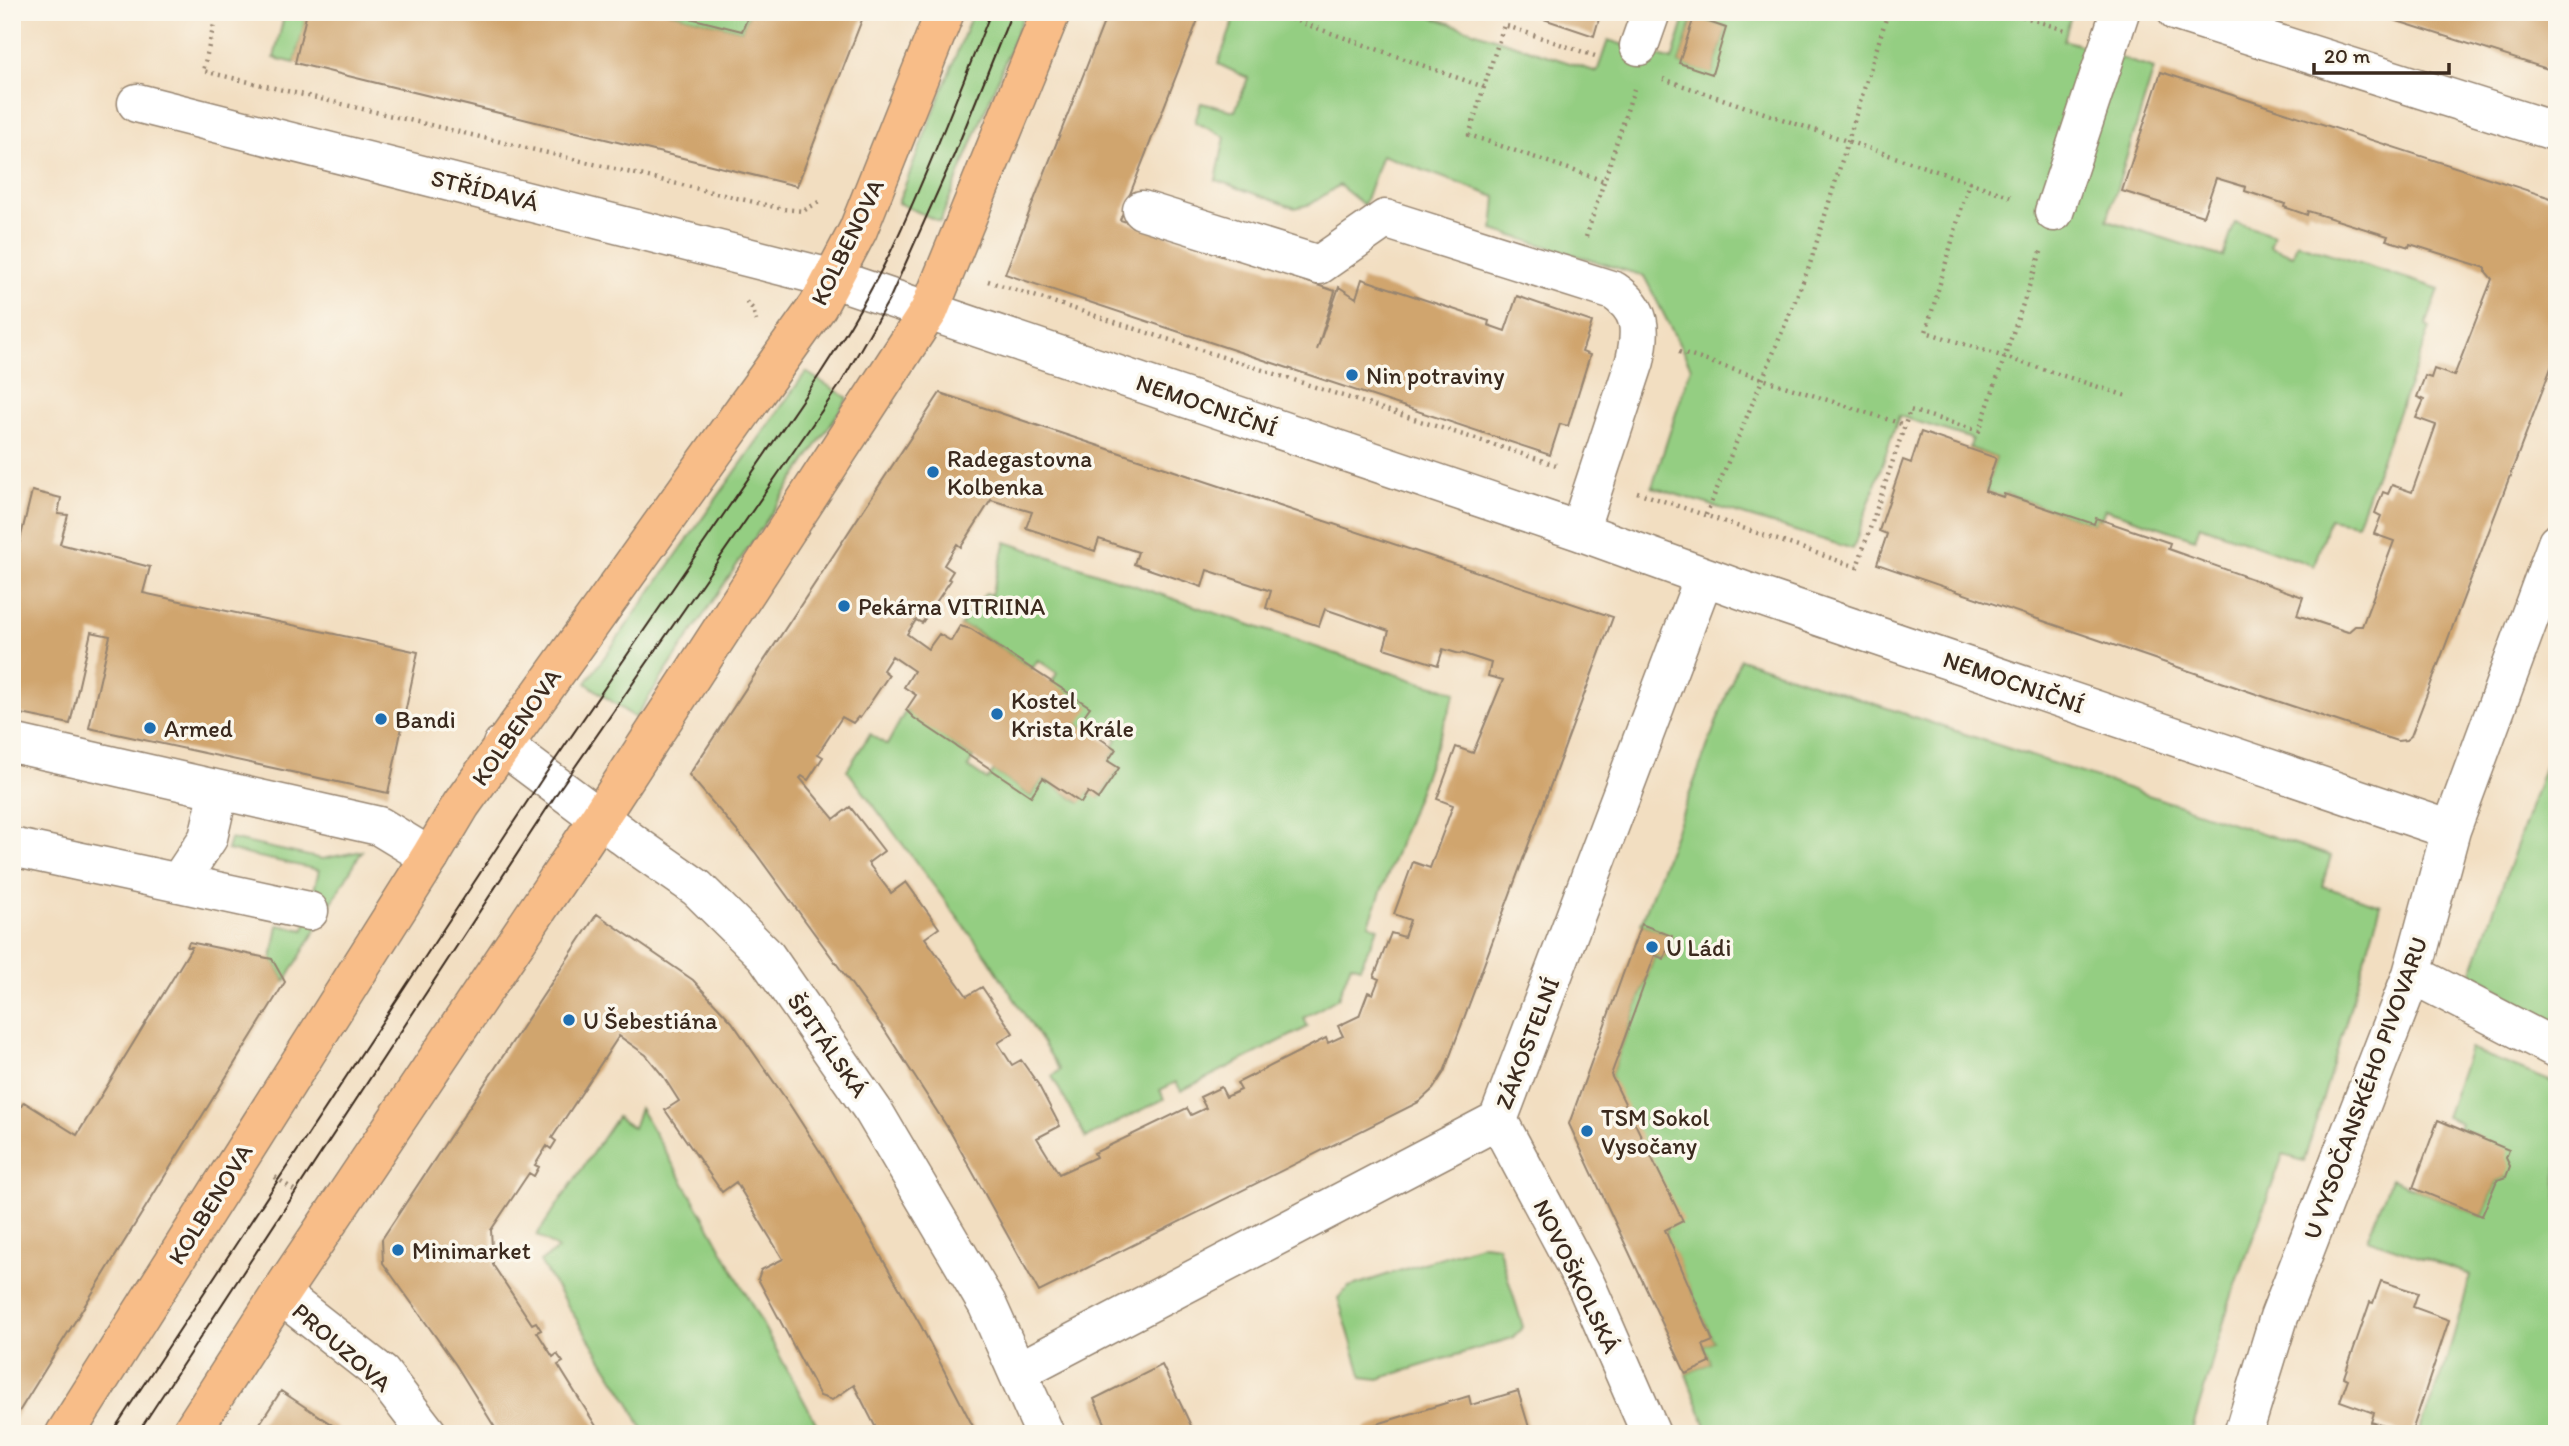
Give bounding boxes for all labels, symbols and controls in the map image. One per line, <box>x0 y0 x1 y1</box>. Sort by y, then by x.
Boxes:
scale bar <box>2314 32 2448 76</box>
text: 20 m <box>2324 43 2371 68</box>
street label: STŘÍDAVÁ <box>428 163 542 217</box>
street label: KOLBENOVA <box>804 174 890 310</box>
place label: Nin potraviny <box>1366 361 1504 390</box>
street label: NEMOCNIČNÍ <box>1133 367 1281 443</box>
marker: Nin potraviny <box>1344 367 1360 383</box>
place label: Radegastovna Kolbenka <box>947 444 1092 501</box>
marker: Radegastovna Kolbenka <box>925 464 941 480</box>
place label: Pekárna VITRIINA <box>858 592 1045 621</box>
marker: Pekárna VITRIINA <box>836 598 852 614</box>
street label: NEMOCNIČNÍ <box>1940 644 2088 720</box>
street label: KOLBENOVA <box>465 663 567 791</box>
place label: Kostel Krista Krále <box>1011 686 1134 743</box>
place label: Bandi <box>395 705 456 734</box>
marker: Kostel Krista Krále <box>989 706 1005 722</box>
marker: Bandi <box>373 711 389 727</box>
place label: Armed <box>164 714 233 743</box>
marker: Armed <box>142 720 158 736</box>
place label: U Ládi <box>1666 933 1731 962</box>
street label: U VYSOČANSKÉHO PIVOVARU <box>2297 933 2433 1243</box>
marker: U Ládi <box>1644 939 1660 955</box>
street label: ZÁKOSTELNÍ <box>1489 973 1565 1113</box>
street label: ŠPITÁLSKÁ <box>781 987 875 1103</box>
place label: U Šebestiána <box>583 1006 718 1035</box>
marker: U Šebestiána <box>561 1012 577 1028</box>
place label: TSM Sokol Vysočany <box>1601 1103 1709 1160</box>
marker: TSM Sokol Vysočany <box>1579 1123 1595 1139</box>
street label: KOLBENOVA <box>161 1138 259 1270</box>
street label: NOVOŠKOLSKÁ <box>1527 1194 1627 1358</box>
place label: Minimarket <box>412 1236 531 1265</box>
marker: Minimarket <box>390 1242 406 1258</box>
street label: PROUZOVA <box>287 1296 397 1398</box>

